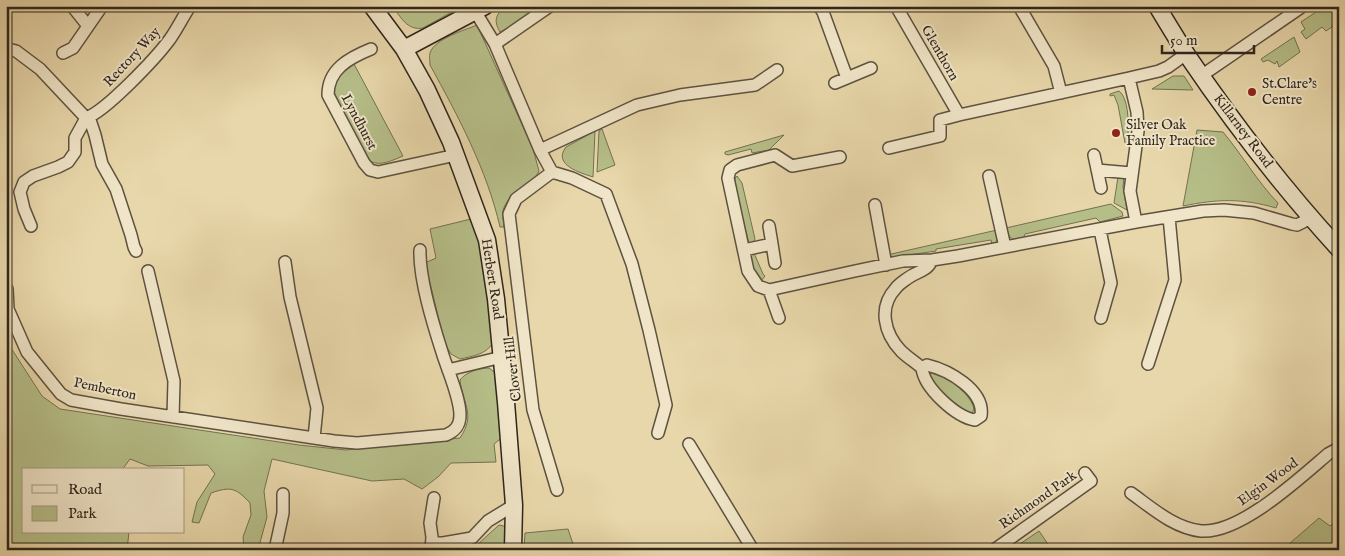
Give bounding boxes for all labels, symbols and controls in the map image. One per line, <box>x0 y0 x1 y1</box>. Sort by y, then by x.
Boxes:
street label: Glenthorn <box>917 22 963 84</box>
scale bar <box>1162 22 1255 54</box>
street label: Rectory Way <box>100 23 164 91</box>
text: 50 m <box>1170 31 1198 50</box>
place label: St.Clare's Centre <box>1262 75 1317 109</box>
marker: St.Clare's Centre <box>1246 86 1258 98</box>
street label: Killarney Road <box>1209 90 1277 172</box>
street label: Lyndhurst <box>337 91 381 153</box>
place label: Silver Oak Family Practice <box>1126 116 1216 150</box>
marker: Silver Oak Family Practice <box>1110 127 1122 139</box>
street label: Herbert Road <box>477 237 507 321</box>
street label: Clover Hill <box>500 335 526 403</box>
street label: Pemberton <box>72 374 139 405</box>
street label: Elgin Wood <box>1234 454 1302 510</box>
street label: Richmond Park <box>996 466 1081 533</box>
legend <box>22 468 185 534</box>
text: Road <box>68 480 103 499</box>
text: Park <box>68 504 98 523</box>

